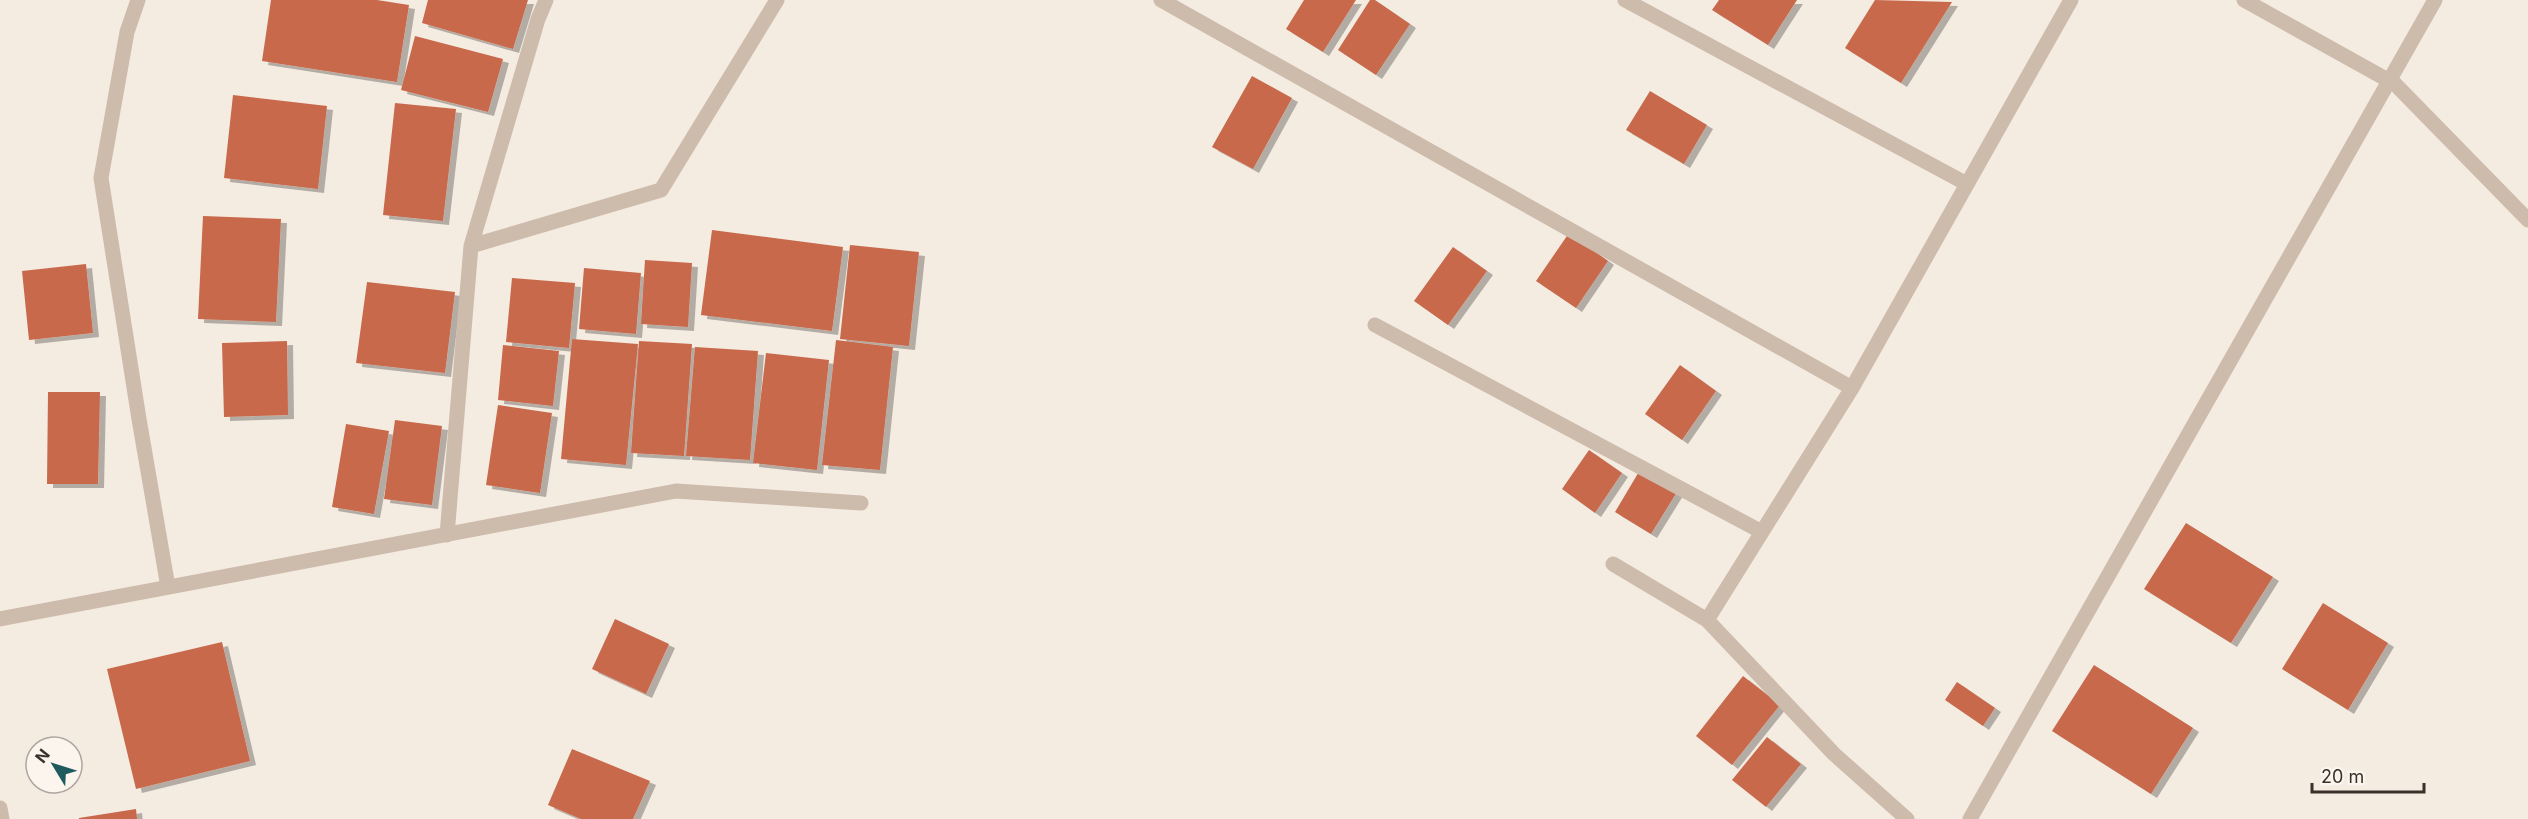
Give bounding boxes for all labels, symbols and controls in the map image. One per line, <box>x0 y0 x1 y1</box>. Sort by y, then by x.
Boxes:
north arrow <box>24 735 84 795</box>
text: N <box>31 745 54 767</box>
scale bar <box>2312 756 2424 794</box>
text: 20 m <box>2321 766 2364 787</box>

